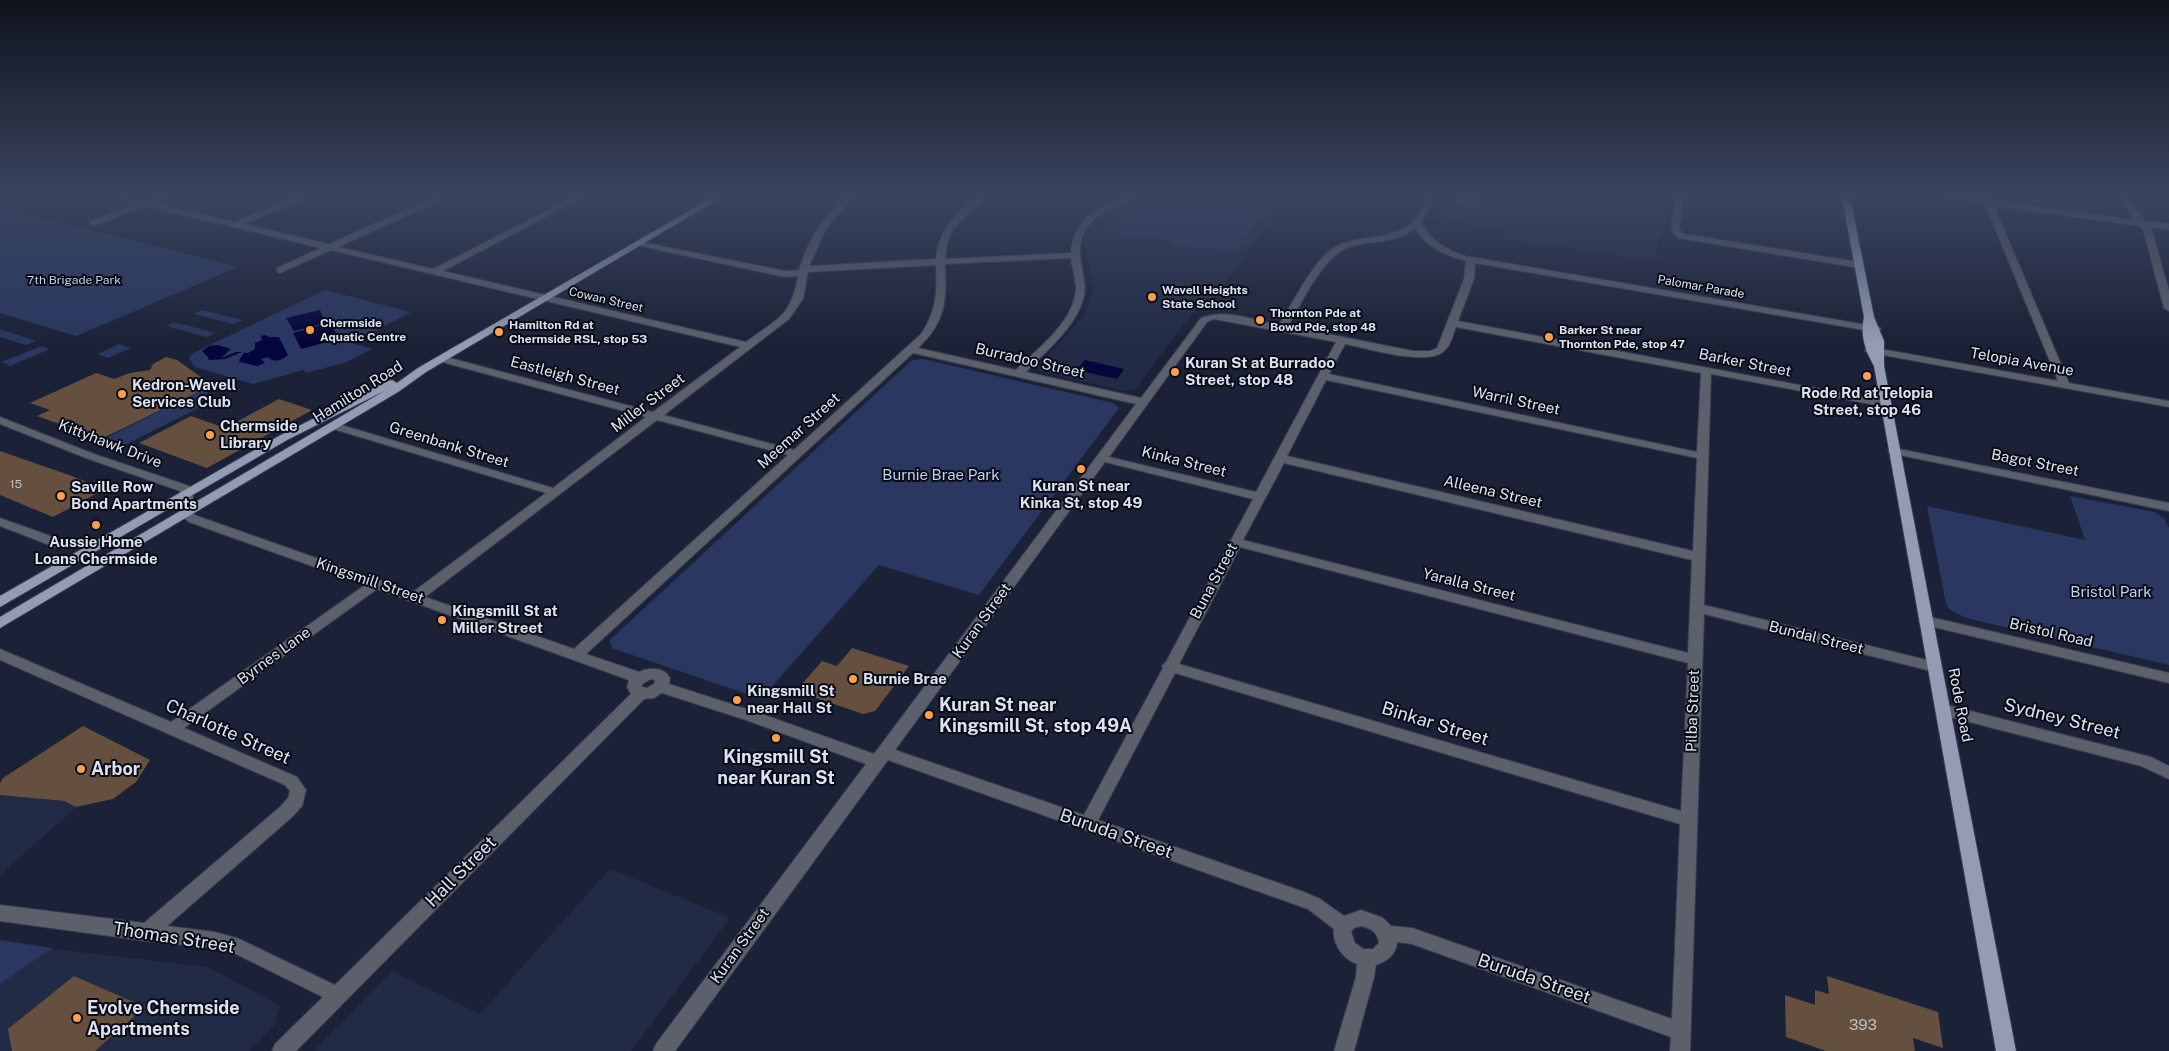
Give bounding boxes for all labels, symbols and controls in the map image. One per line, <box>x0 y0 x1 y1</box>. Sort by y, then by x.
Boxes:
street label: Palomar Parade <box>1656 272 1746 302</box>
park label: 7th Brigade Park <box>27 273 121 287</box>
place label: Wavell Heights State School <box>1162 283 1248 311</box>
street label: Cowan Street <box>568 284 644 316</box>
marker: Wavell Heights State School <box>1146 291 1158 303</box>
place label: Thornton Pde at Bowd Pde, stop 48 <box>1270 306 1376 334</box>
marker: Thornton Pde at Bowd Pde, stop 48 <box>1254 314 1266 326</box>
place label: Chermside Aquatic Centre <box>320 316 406 344</box>
place label: Hamilton Rd at Chermside RSL, stop 53 <box>509 318 647 346</box>
place label: Barker St near Thornton Pde, stop 47 <box>1559 323 1685 351</box>
marker: Chermside Aquatic Centre <box>304 324 316 336</box>
marker: Hamilton Rd at Chermside RSL, stop 53 <box>493 326 505 338</box>
marker: Barker St near Thornton Pde, stop 47 <box>1543 331 1555 343</box>
street label: Burradoo Street <box>973 340 1087 382</box>
street label: Telopia Avenue <box>1969 344 2075 380</box>
street label: Barker Street <box>1697 345 1793 381</box>
street label: Eastleigh Street <box>508 353 622 399</box>
place label: Kuran St at Burradoo Street, stop 48 <box>1185 354 1335 389</box>
street label: Hamilton Road <box>310 357 406 427</box>
marker: Kuran St at Burradoo Street, stop 48 <box>1169 366 1181 378</box>
street label: Miller Street <box>608 370 688 436</box>
marker: Rode Rd at Telopia Street, stop 46 <box>1861 370 1873 382</box>
place label: Kedron-Wavell Services Club <box>132 376 236 411</box>
street label: Warril Street <box>1470 383 1562 419</box>
place label: Rode Rd at Telopia Street, stop 46 <box>1801 384 1933 419</box>
marker: Kedron-Wavell Services Club <box>116 388 128 400</box>
street label: Meemar Street <box>754 389 844 473</box>
street label: Kittyhawk Drive <box>56 416 164 472</box>
place label: Chermside Library <box>220 417 298 452</box>
street label: Greenbank Street <box>387 418 511 472</box>
marker: Chermside Library <box>204 429 216 441</box>
street label: Kinka Street <box>1140 443 1228 481</box>
street label: Bagot Street <box>1990 446 2080 480</box>
marker: Kuran St near Kinka St, stop 49 <box>1075 463 1087 475</box>
park label: Burnie Brae Park <box>882 466 1000 484</box>
street label: Alleena Street <box>1442 472 1544 512</box>
house number: 15 <box>10 477 22 491</box>
place label: Kuran St near Kinka St, stop 49 <box>1020 477 1142 512</box>
place label: Saville Row Bond Apartments <box>71 478 197 513</box>
marker: Saville Row Bond Apartments <box>55 490 67 502</box>
marker: Aussie Home Loans Chermside <box>90 519 102 531</box>
place label: Aussie Home Loans Chermside <box>34 533 158 568</box>
street label: Buna Street <box>1187 540 1241 622</box>
street label: Kingsmill Street <box>314 554 426 608</box>
street label: Yaralla Street <box>1421 565 1517 605</box>
street label: Kuran Street <box>949 580 1015 662</box>
park label: Bristol Park <box>2070 583 2152 601</box>
place label: Kingsmill St at Miller Street <box>452 602 558 637</box>
marker: Kingsmill St at Miller Street <box>436 614 448 626</box>
street label: Bristol Road <box>2008 615 2094 651</box>
street label: Bundal Street <box>1767 618 1865 658</box>
street label: Byrnes Lane <box>234 623 314 689</box>
street label: Rode Road <box>1944 666 1976 744</box>
street label: Pilba Street <box>1683 669 1703 753</box>
place label: Burnie Brae <box>863 670 947 688</box>
marker: Burnie Brae <box>847 673 859 685</box>
place label: Kingsmill St near Hall St <box>747 682 835 717</box>
marker: Kingsmill St near Hall St <box>731 694 743 706</box>
place label: Kuran St near Kingsmill St, stop 49A <box>939 694 1132 736</box>
street label: Sydney Street <box>2001 694 2123 744</box>
street label: Charlotte Street <box>162 695 294 769</box>
street label: Binkar Street <box>1379 697 1491 751</box>
marker: Kuran St near Kingsmill St, stop 49A <box>923 709 935 721</box>
marker: Kingsmill St near Kuran St <box>770 732 782 744</box>
place label: Kingsmill St near Kuran St <box>717 746 835 789</box>
place label: Arbor <box>91 758 140 780</box>
marker: Arbor <box>75 763 87 775</box>
street label: Buruda Street <box>1057 805 1175 863</box>
street label: Hall Street <box>421 832 501 912</box>
street label: Kuran Street <box>707 905 773 987</box>
street label: Thomas Street <box>112 918 236 958</box>
street label: Buruda Street <box>1475 950 1593 1008</box>
place label: Evolve Chermside Apartments <box>87 997 240 1040</box>
marker: Evolve Chermside Apartments <box>71 1012 83 1024</box>
house number: 393 <box>1849 1016 1877 1034</box>

